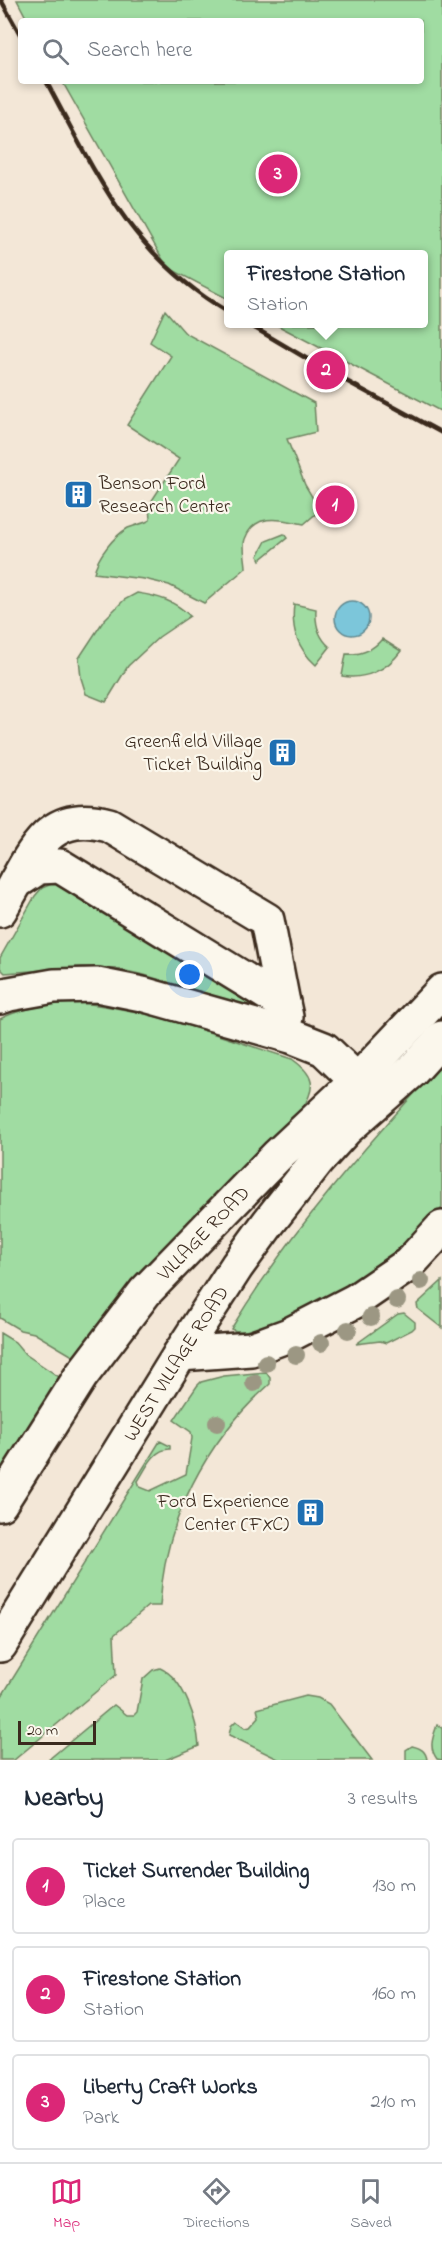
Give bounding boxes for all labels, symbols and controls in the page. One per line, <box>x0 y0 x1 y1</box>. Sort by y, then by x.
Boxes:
search box <box>18 18 424 84</box>
icon: search <box>39 35 72 68</box>
text: Search here <box>87 35 192 67</box>
pin: 3 <box>258 152 298 196</box>
popup <box>224 250 428 328</box>
text: Firestone Station <box>247 259 405 291</box>
text: Station <box>247 291 308 320</box>
pin: 2 <box>306 348 346 392</box>
place label: Benson Ford Research Center <box>98 470 231 522</box>
building icon: Benson Ford Research Center <box>62 478 94 510</box>
pin: 1 <box>316 482 354 528</box>
place label: Greenfield Village Ticket Building <box>125 728 262 781</box>
building icon: Greenfield Village Ticket Building <box>267 736 299 768</box>
your location <box>175 960 204 989</box>
street label: VILLAGE ROAD <box>151 1180 258 1289</box>
street label: WEST VILLAGE ROAD <box>117 1281 237 1448</box>
place label: Ford Experience Center (FXC) <box>157 1488 289 1540</box>
building icon: Ford Experience Center (FXC) <box>294 1496 326 1528</box>
scale bar <box>18 1718 96 1746</box>
text: 20 m <box>27 1719 58 1743</box>
text: Nearby <box>24 1780 103 1818</box>
text: 3 results <box>348 1785 418 1814</box>
text: Ticket Surrender Building <box>83 1856 309 1888</box>
text: 1 <box>42 1872 49 1901</box>
text: 130 m <box>372 1872 416 1901</box>
text: Place <box>83 1888 125 1917</box>
text: Firestone Station <box>83 1964 241 1996</box>
text: 2 <box>41 1980 50 2009</box>
text: 160 m <box>372 1980 416 2009</box>
text: Station <box>83 1996 144 2025</box>
text: Liberty Craft Works <box>83 2072 258 2104</box>
text: 3 <box>41 2088 50 2117</box>
text: 210 m <box>371 2088 416 2117</box>
text: Park <box>83 2104 119 2133</box>
tab: Map <box>50 2175 83 2235</box>
tab: Directions <box>183 2175 250 2235</box>
tab: Saved <box>350 2175 392 2235</box>

